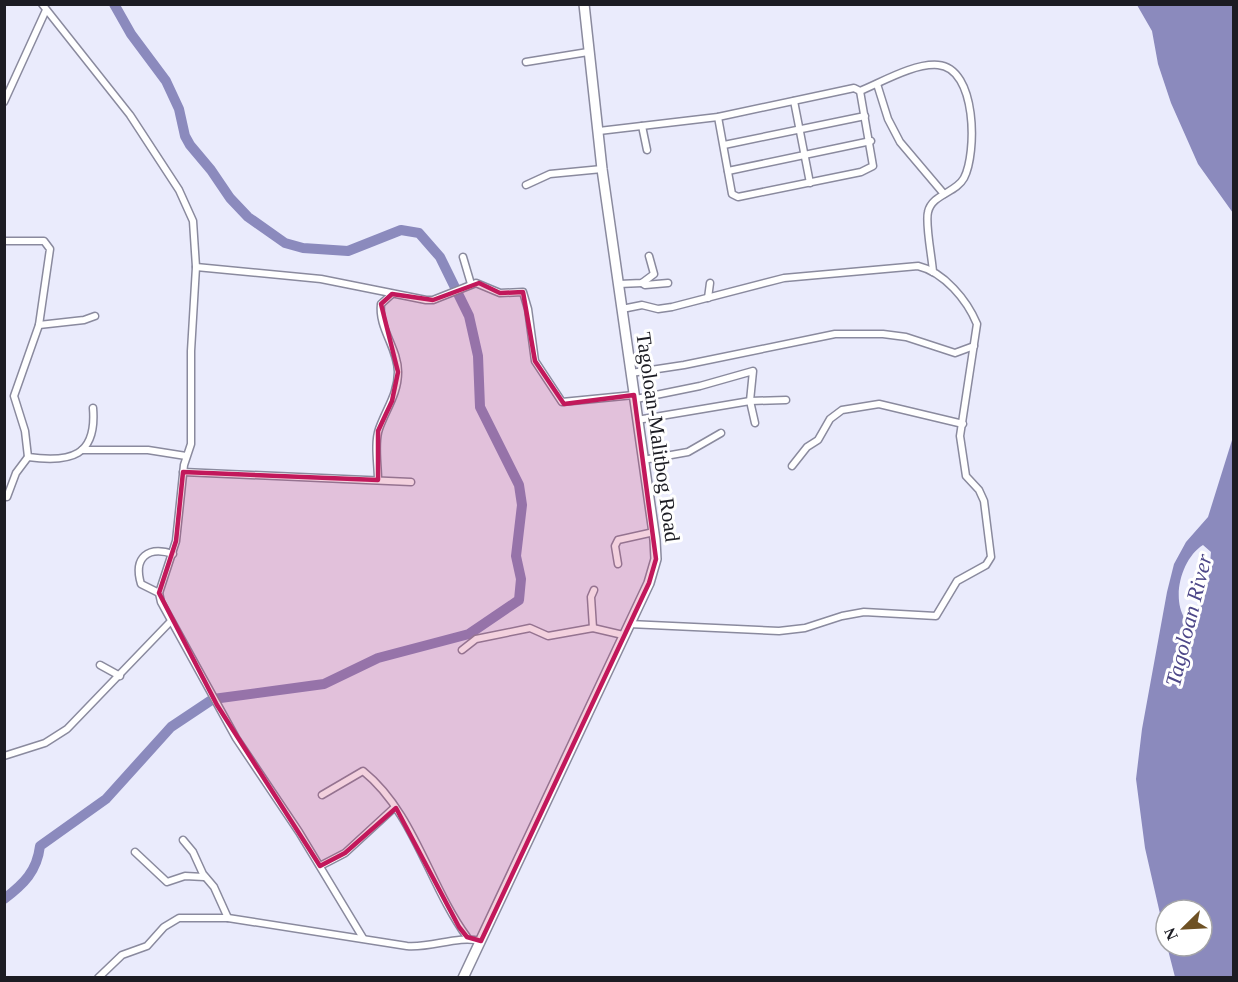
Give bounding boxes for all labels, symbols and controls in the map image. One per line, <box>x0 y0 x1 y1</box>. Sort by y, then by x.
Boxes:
street label: Tagoloan-Malitbog Road <box>631 331 685 544</box>
water label: Tagoloan River <box>1160 551 1217 689</box>
north arrow <box>1154 898 1214 958</box>
text: N <box>1160 925 1181 943</box>

